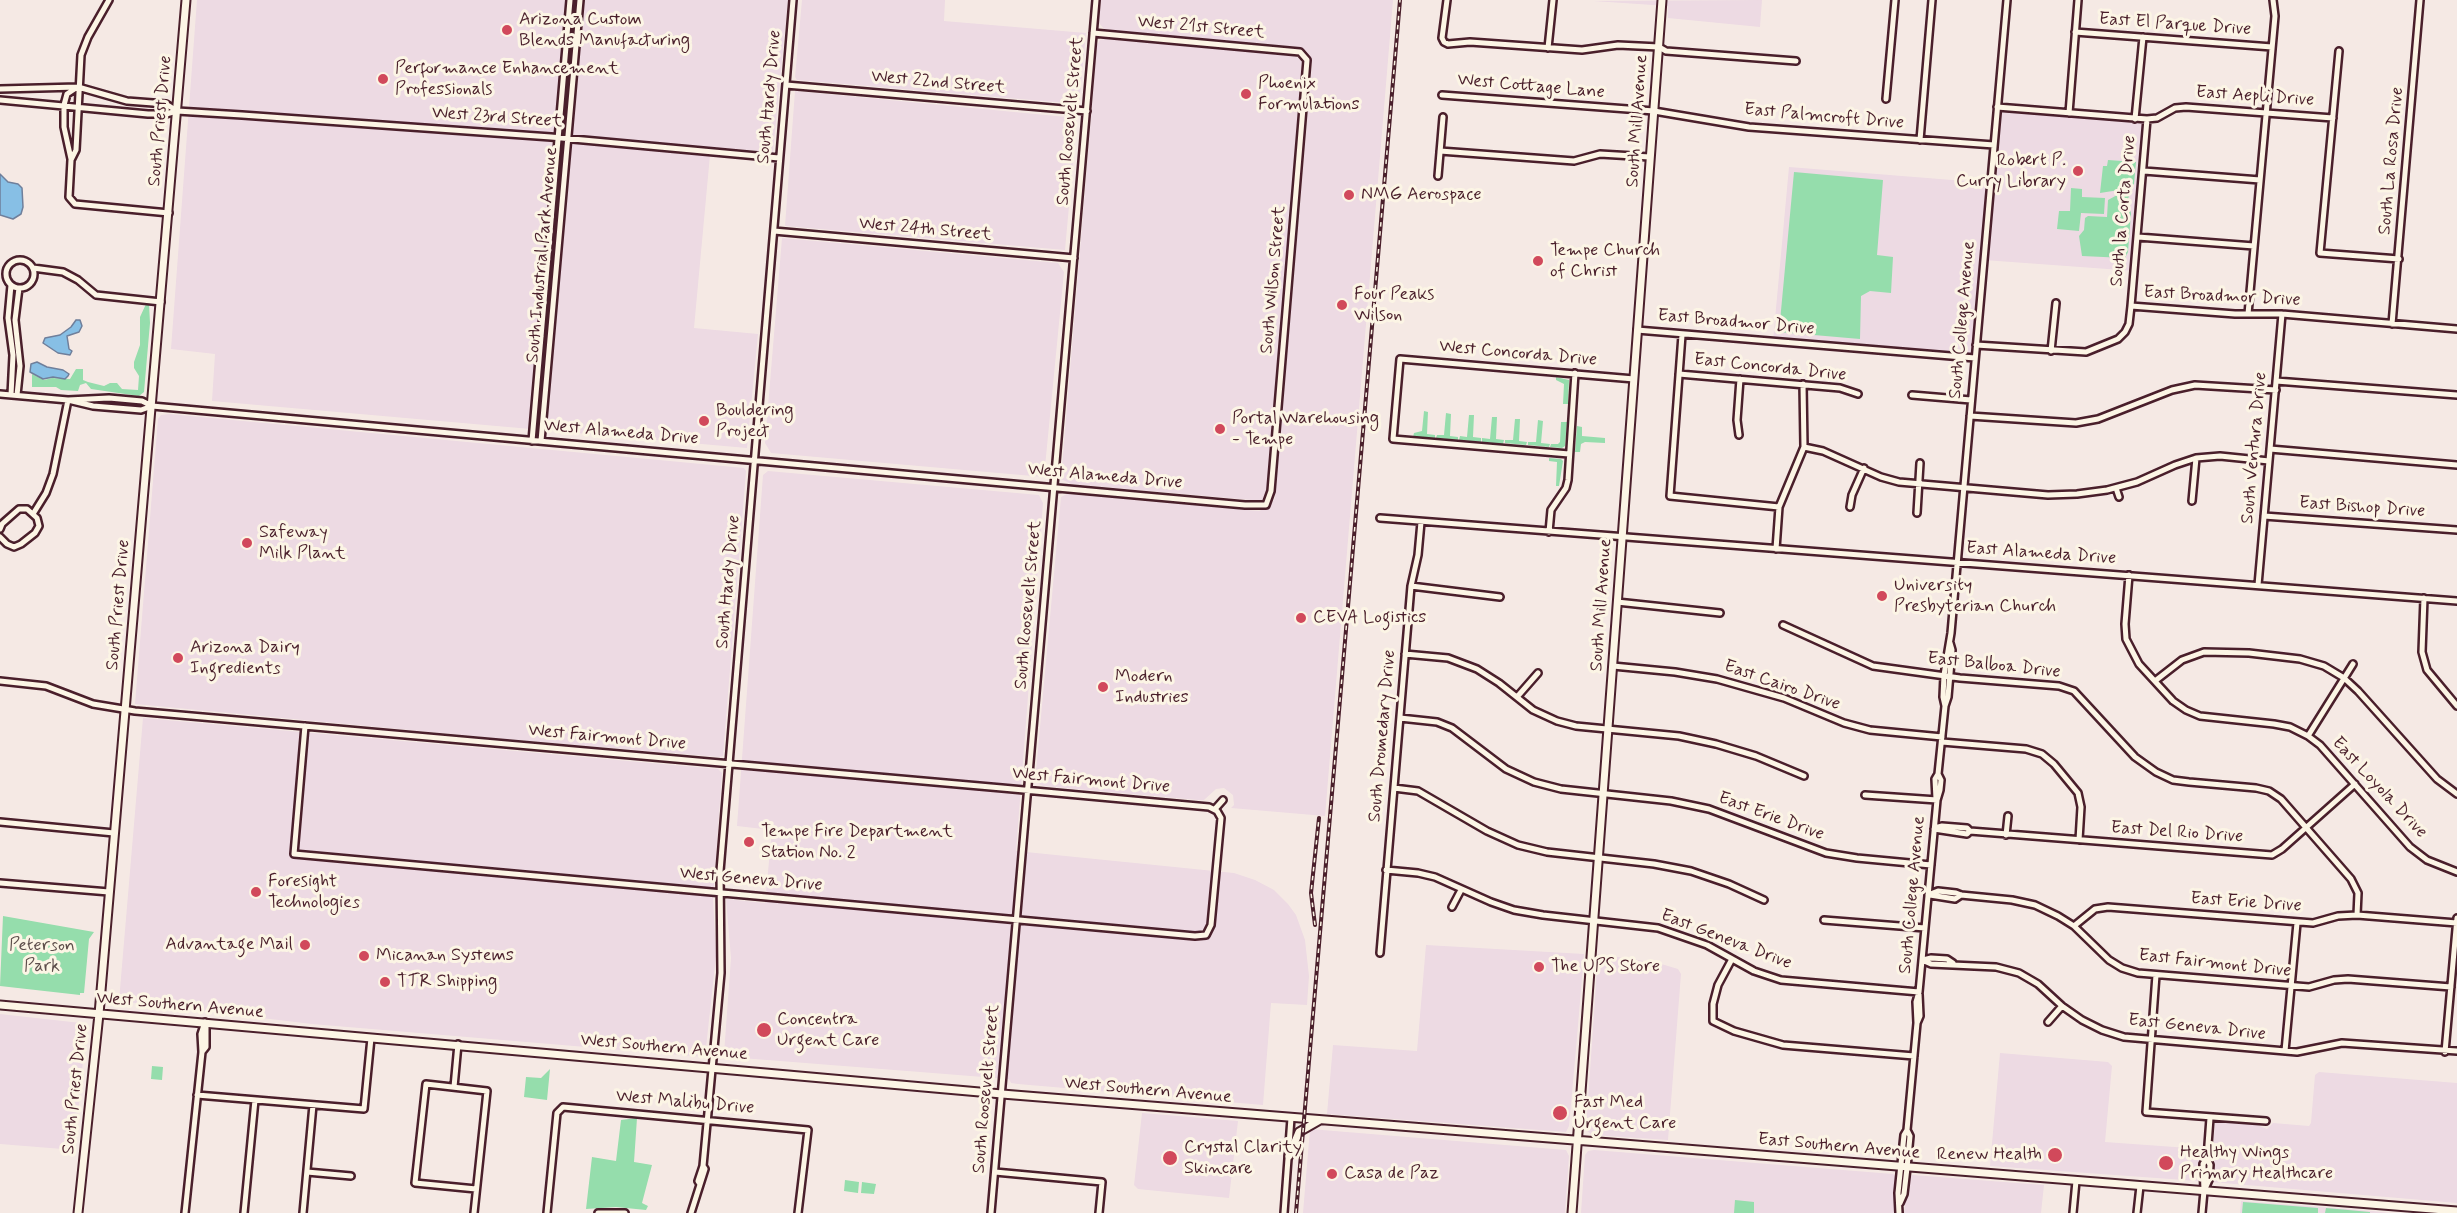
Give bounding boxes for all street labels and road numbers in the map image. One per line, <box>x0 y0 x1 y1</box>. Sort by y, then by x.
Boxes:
street label: East El Parque Drive <box>2098 9 2252 41</box>
street label: West 21st Street <box>1137 12 1265 44</box>
street label: South Hardy Drive <box>753 29 787 165</box>
street label: South Roosevelt Street <box>1053 36 1089 206</box>
street label: South Mill Avenue <box>1623 54 1653 188</box>
street label: South Priest Drive <box>145 55 177 187</box>
street label: West 22nd Street <box>870 66 1006 100</box>
street label: West Cottage Lane <box>1456 70 1606 104</box>
street label: East Aepli Drive <box>2195 82 2315 112</box>
street label: South La Rosa Drive <box>2375 86 2409 236</box>
street label: East Palmcroft Drive <box>1743 99 1905 135</box>
street label: West 23rd Street <box>431 103 563 133</box>
street label: South la Corta Drive <box>2107 134 2141 288</box>
street label: South Industrial Park Avenue <box>523 146 563 364</box>
street label: South Wilson Street <box>1257 205 1291 355</box>
street label: West 24th Street <box>858 213 992 247</box>
street label: South College Avenue <box>1945 240 1981 400</box>
street label: East Broadmor Drive <box>2143 282 2301 312</box>
street label: East Broadmor Drive <box>1657 305 1815 341</box>
street label: West Concorda Drive <box>1438 336 1598 372</box>
street label: East Concorda Drive <box>1693 349 1847 387</box>
street label: South Ventura Drive <box>2238 371 2272 525</box>
street label: West Alameda Drive <box>543 415 699 451</box>
street label: West Alameda Drive <box>1027 459 1183 495</box>
street label: East Bishop Drive <box>2298 493 2426 523</box>
street label: South Hardy Drive <box>712 514 746 650</box>
street label: South Roosevelt Street <box>1011 520 1047 690</box>
street label: South Mill Avenue <box>1587 538 1617 672</box>
street label: East Alameda Drive <box>1965 538 2117 570</box>
street label: South Priest Drive <box>103 539 135 671</box>
street label: East Balboa Drive <box>1926 648 2062 684</box>
street label: South Dromedary Drive <box>1365 649 1401 823</box>
street label: East Cairo Drive <box>1721 656 1843 716</box>
street label: West Fairmont Drive <box>527 720 687 756</box>
street label: East Loyola Drive <box>2327 733 2431 843</box>
street label: West Fairmont Drive <box>1011 763 1171 799</box>
street label: East Erie Drive <box>1715 788 1827 846</box>
street label: South College Avenue <box>1895 815 1931 975</box>
street label: East Del Rio Drive <box>2110 818 2244 848</box>
street label: West Geneva Drive <box>679 863 823 897</box>
street label: East Erie Drive <box>2190 888 2302 918</box>
street label: East Geneva Drive <box>1658 905 1794 975</box>
street label: East Fairmont Drive <box>2138 945 2292 983</box>
street label: West Southern Avenue <box>95 988 265 1024</box>
street label: South Roosevelt Street <box>969 1004 1005 1174</box>
street label: East Geneva Drive <box>2127 1010 2267 1046</box>
street label: South Priest Drive <box>58 1023 94 1155</box>
street label: West Southern Avenue <box>579 1030 749 1066</box>
street label: West Southern Avenue <box>1063 1073 1233 1109</box>
street label: West Malibu Drive <box>615 1086 755 1120</box>
street label: East Southern Avenue <box>1757 1129 1921 1165</box>

